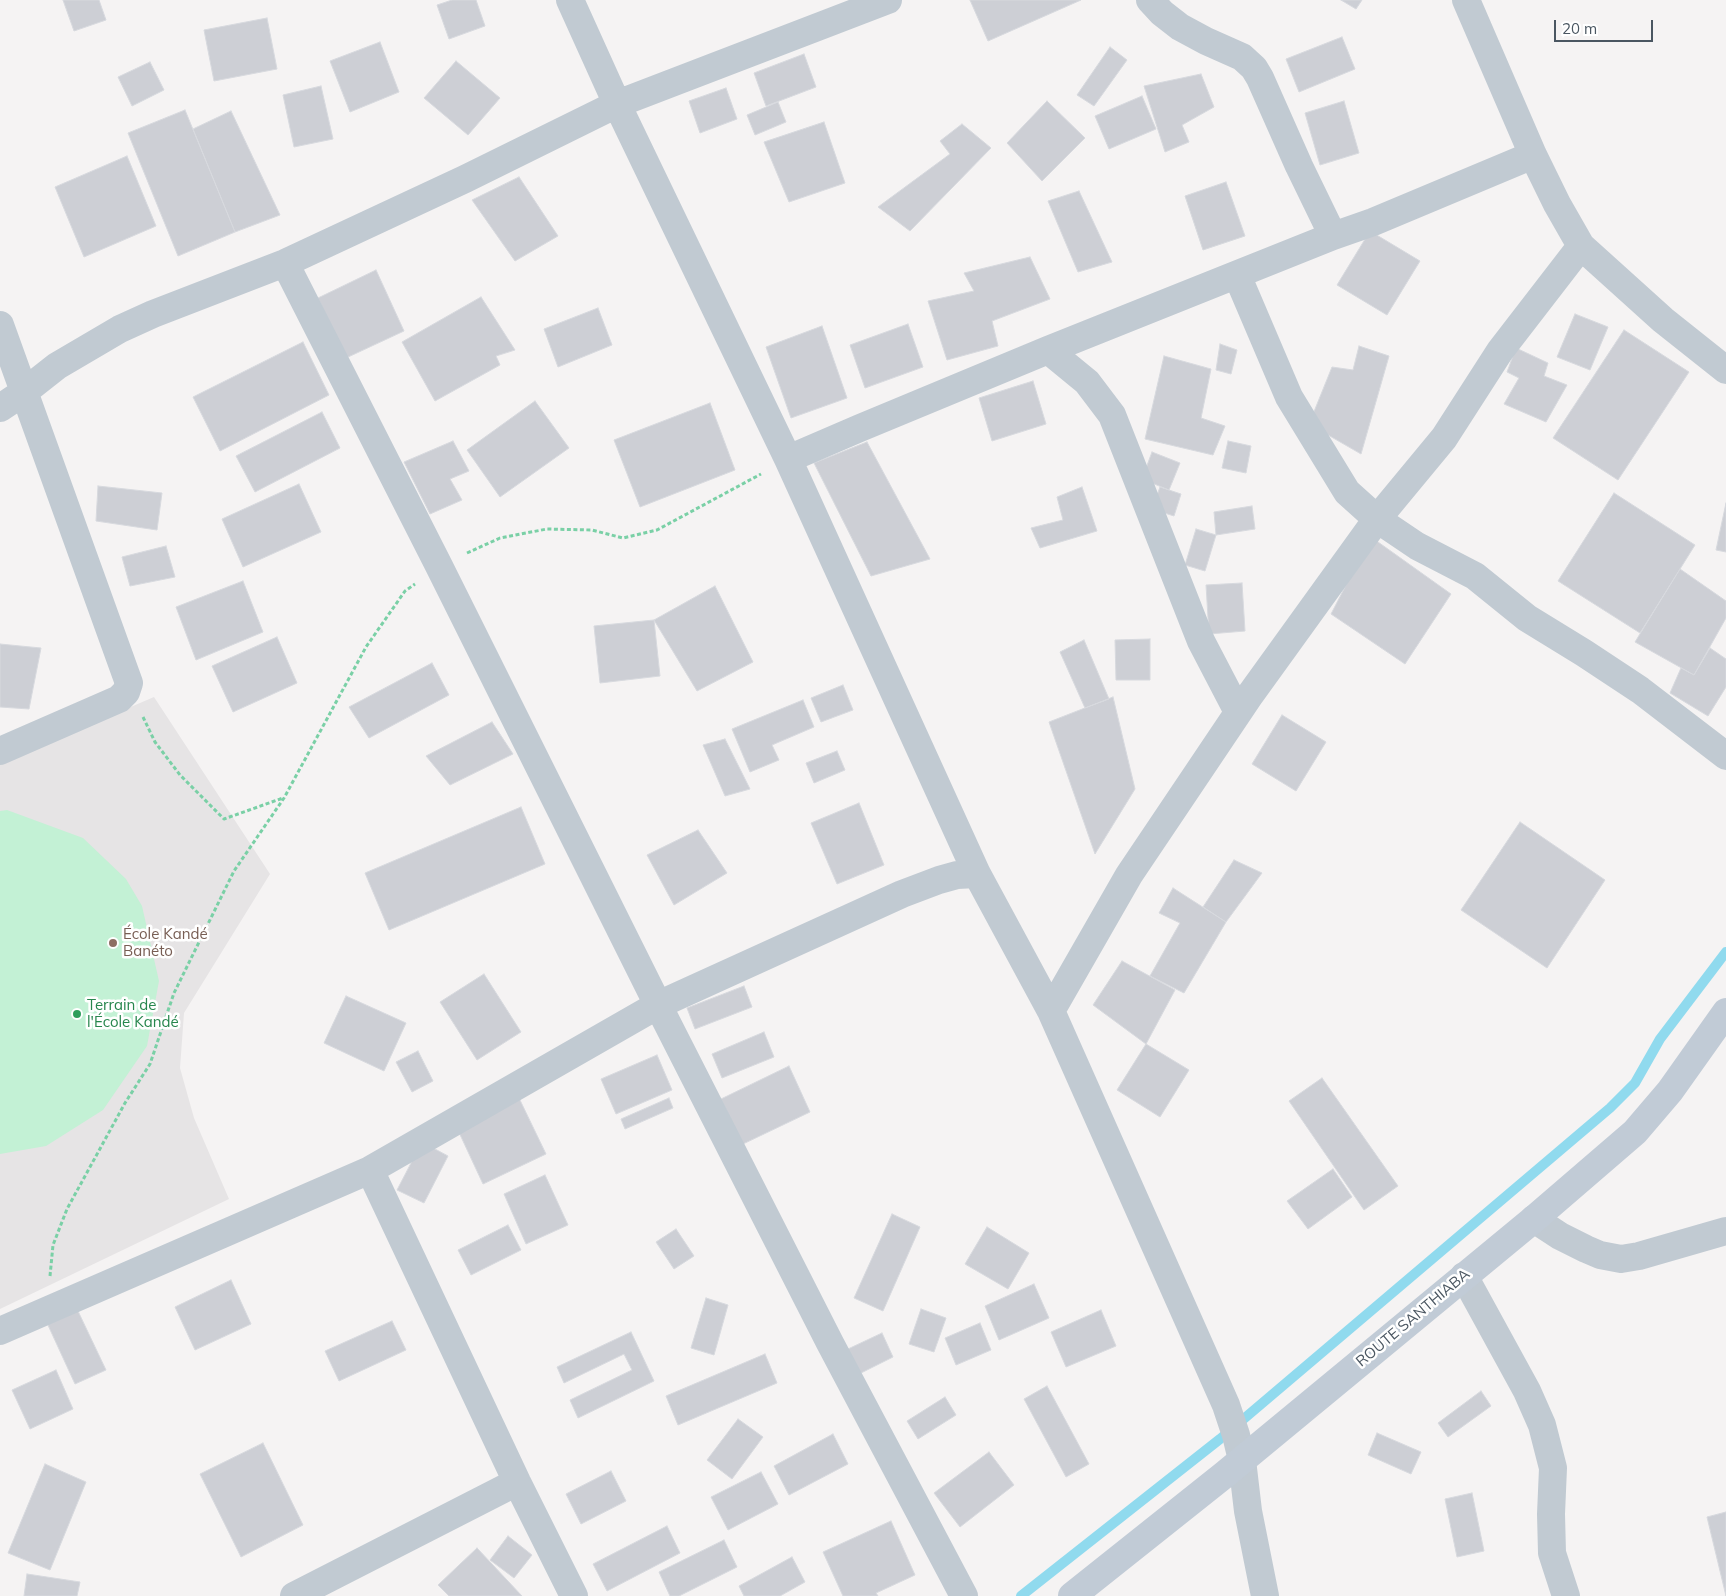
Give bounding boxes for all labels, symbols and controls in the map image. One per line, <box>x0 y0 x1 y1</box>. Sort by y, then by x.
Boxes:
scale bar <box>1556 10 1655 42</box>
text: 20 m <box>1562 19 1597 38</box>
place label: École Kandé Banéto <box>123 925 208 960</box>
marker: École Kandé Banéto <box>107 937 119 949</box>
place label: Terrain de l'École Kandé <box>87 996 179 1031</box>
marker: Terrain de l'École Kandé <box>71 1008 83 1020</box>
street label: ROUTE SANTHIABA <box>1353 1265 1473 1371</box>

